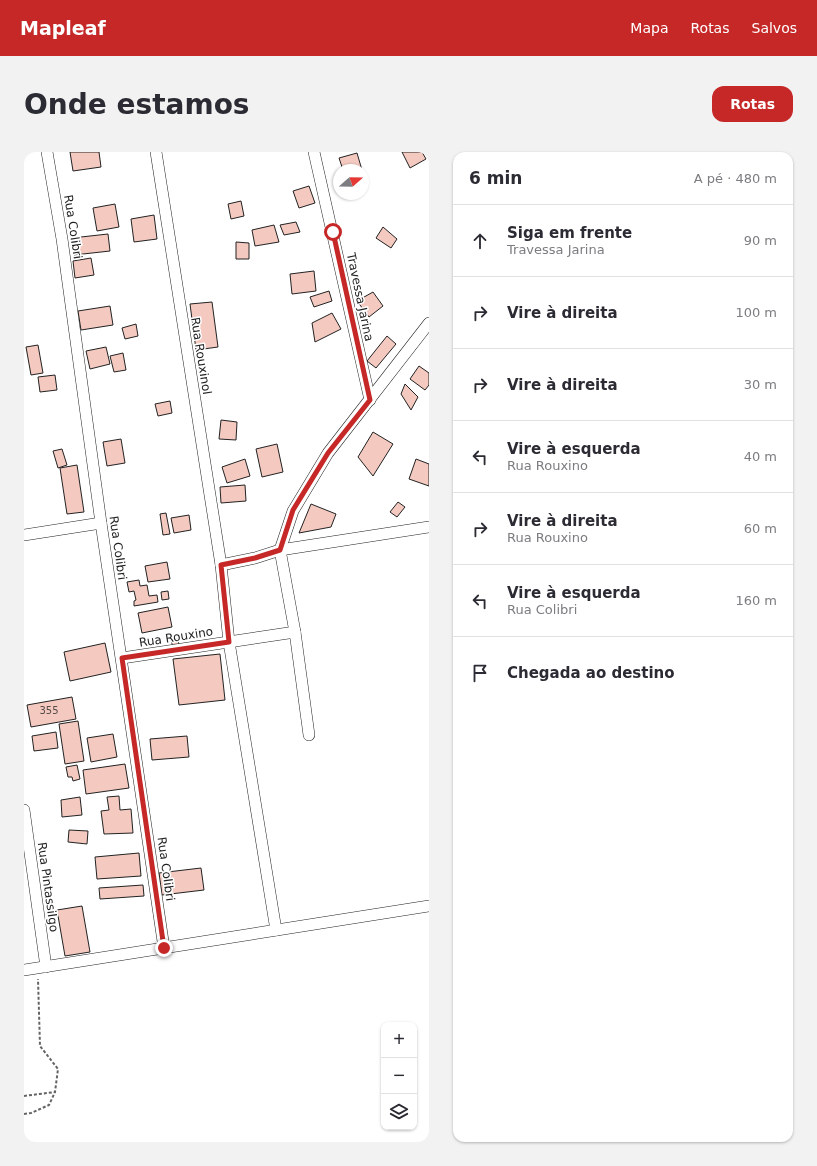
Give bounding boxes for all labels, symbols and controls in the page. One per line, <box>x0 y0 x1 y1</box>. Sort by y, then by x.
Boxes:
text: Mapleaf <box>20 17 106 39</box>
text: Mapa <box>630 20 668 36</box>
text: Rotas <box>690 20 730 36</box>
text: Salvos <box>752 20 797 36</box>
button: Rotas <box>712 86 793 122</box>
text: Onde estamos <box>24 88 250 121</box>
north arrow <box>333 164 369 200</box>
text: 6 min <box>469 168 522 188</box>
text: A pé · 480 m <box>694 171 777 186</box>
street label: Rua Colibri <box>61 194 85 260</box>
route start <box>324 223 342 241</box>
text: Siga em frente <box>507 224 632 242</box>
icon: ahead <box>469 230 491 252</box>
text: 90 m <box>744 233 777 248</box>
text: Travessa Jarina <box>507 242 605 257</box>
street label: Travessa Jarina <box>344 250 376 343</box>
icon: right <box>469 302 491 324</box>
text: Vire à direita <box>507 304 618 322</box>
text: 100 m <box>735 305 777 320</box>
street label: Rua Rouxinol <box>188 316 214 396</box>
icon: right <box>469 374 491 396</box>
text: Vire à direita <box>507 376 618 394</box>
text: 30 m <box>744 377 777 392</box>
text: Vire à esquerda <box>507 440 641 458</box>
icon: left <box>469 446 491 468</box>
text: 40 m <box>744 449 777 464</box>
text: Rua Rouxino <box>507 458 588 473</box>
text: Vire à direita <box>507 512 618 530</box>
street label: Rua Colibri <box>107 515 129 581</box>
icon: right <box>469 518 491 540</box>
text: 60 m <box>744 521 777 536</box>
text: Rua Rouxino <box>507 530 588 545</box>
text: Vire à esquerda <box>507 584 641 602</box>
icon: left <box>469 590 491 612</box>
text: 160 m <box>735 593 777 608</box>
text: Rua Colibri <box>507 602 577 617</box>
street label: Rua Rouxino <box>138 624 214 650</box>
icon: arrive <box>469 662 491 684</box>
text: Chegada ao destino <box>507 664 675 682</box>
house number: 355 <box>39 705 59 716</box>
street label: Rua Colibri <box>155 836 177 902</box>
street label: Rua Pintassilgo <box>35 841 61 933</box>
route end <box>155 939 173 957</box>
map controls <box>381 1022 417 1130</box>
button: + <box>381 1022 417 1058</box>
button: − <box>381 1058 417 1094</box>
button: layers <box>381 1094 417 1130</box>

